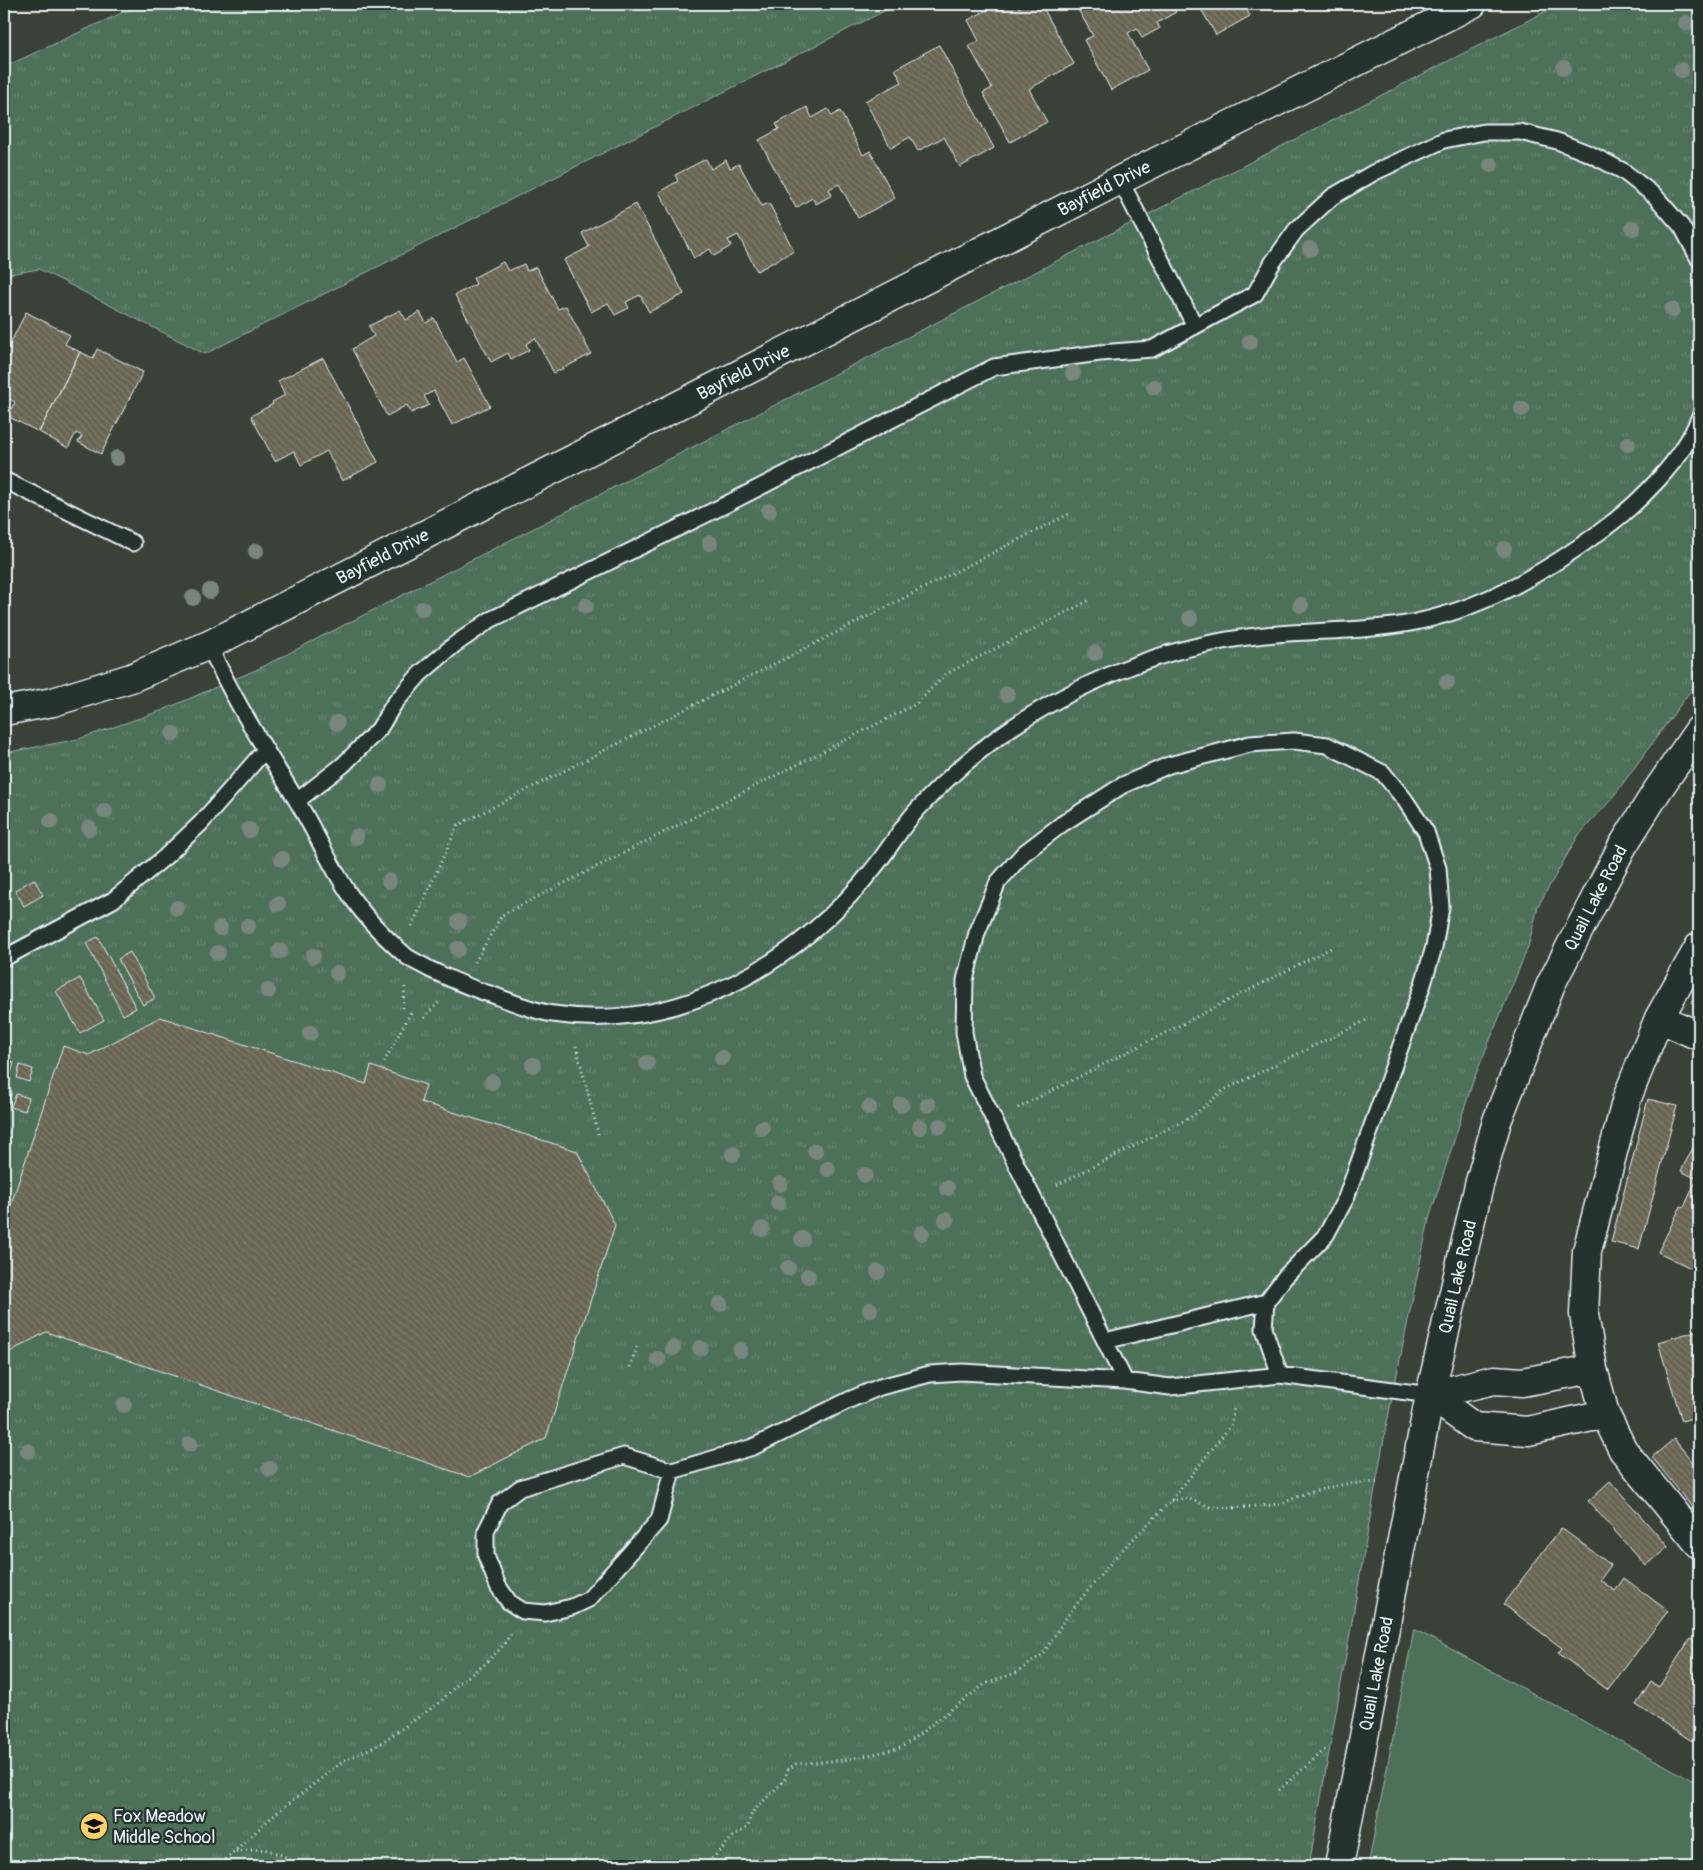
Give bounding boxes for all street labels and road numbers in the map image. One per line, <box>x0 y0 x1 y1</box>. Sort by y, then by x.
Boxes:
street label: Bayfield Drive <box>1054 155 1154 221</box>
street label: Bayfield Drive <box>693 339 794 406</box>
street label: Bayfield Drive <box>332 523 433 590</box>
street label: Quail Lake Road <box>1559 841 1632 955</box>
street label: Quail Lake Road <box>1433 1218 1482 1336</box>
street label: Quail Lake Road <box>1354 1614 1398 1733</box>

